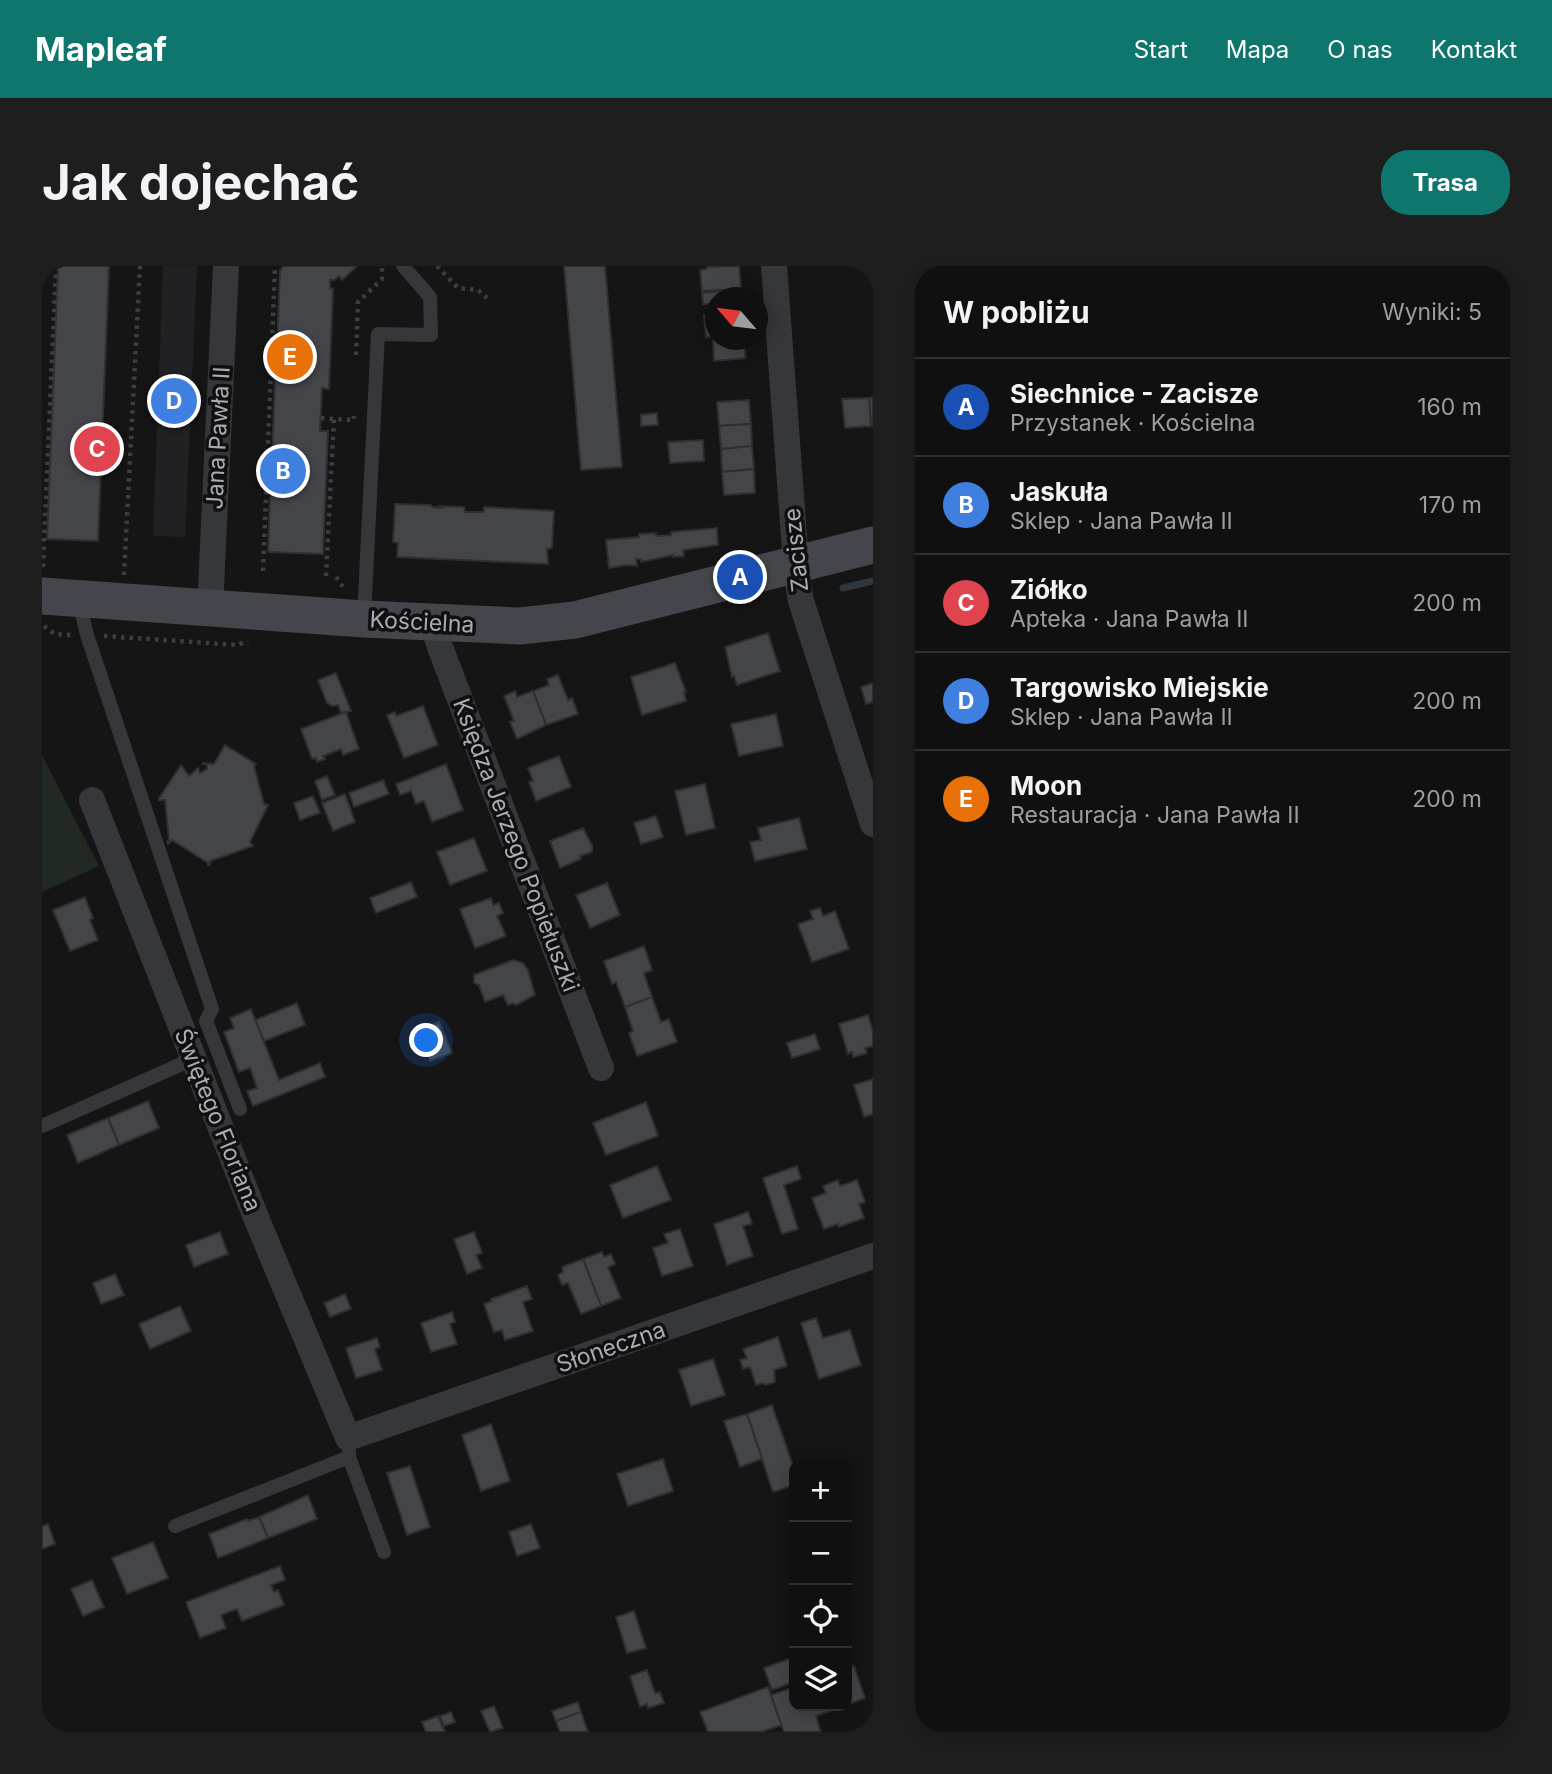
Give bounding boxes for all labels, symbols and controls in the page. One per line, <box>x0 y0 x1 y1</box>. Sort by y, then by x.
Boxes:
text: Mapleaf <box>35 29 167 69</box>
text: Start <box>1134 35 1188 64</box>
text: Mapa <box>1226 35 1289 64</box>
text: O nas <box>1327 35 1393 64</box>
text: Kontakt <box>1431 35 1517 64</box>
button: Trasa <box>1381 150 1510 215</box>
text: Jak dojechać <box>42 153 359 212</box>
north arrow <box>705 287 768 350</box>
text: W pobliżu <box>943 294 1090 330</box>
text: Wyniki: 5 <box>1382 298 1482 326</box>
pin: E <box>267 331 313 383</box>
street label: Jana Pawła II <box>200 366 236 510</box>
pin: D <box>151 375 197 427</box>
text: Siechnice - Zacisze <box>1010 378 1259 409</box>
text: A <box>957 393 975 421</box>
text: 160 m <box>1417 393 1482 421</box>
text: Przystanek · Kościelna <box>1010 409 1256 437</box>
pin: C <box>74 423 120 475</box>
pin: B <box>260 445 306 497</box>
text: Jaskuła <box>1010 476 1108 507</box>
text: B <box>958 491 974 519</box>
text: 170 m <box>1419 491 1482 519</box>
street label: Zacisze <box>778 507 814 593</box>
text: Sklep · Jana Pawła II <box>1010 507 1233 535</box>
pin: A <box>717 551 763 603</box>
text: Ziółko <box>1010 574 1088 605</box>
text: C <box>957 589 975 617</box>
text: 200 m <box>1412 589 1482 617</box>
street label: Kościelna <box>369 605 475 639</box>
text: Apteka · Jana Pawła II <box>1010 605 1249 633</box>
text: Targowisko Miejskie <box>1010 672 1269 703</box>
text: D <box>958 687 974 715</box>
text: 200 m <box>1412 687 1482 715</box>
street label: Księdza Jerzego Popiełuszki <box>447 694 585 996</box>
text: Sklep · Jana Pawła II <box>1010 703 1233 731</box>
text: Moon <box>1010 770 1082 801</box>
text: E <box>959 785 973 813</box>
text: 200 m <box>1412 785 1482 813</box>
text: Restauracja · Jana Pawła II <box>1010 801 1300 829</box>
your location <box>409 1023 443 1057</box>
street label: Świętego Floriana <box>169 1025 267 1215</box>
street label: Słoneczna <box>553 1315 669 1379</box>
map controls <box>789 1459 852 1711</box>
button: + <box>789 1459 852 1522</box>
button: − <box>789 1522 852 1585</box>
button: locate <box>789 1585 852 1648</box>
button: layers <box>789 1648 852 1711</box>

